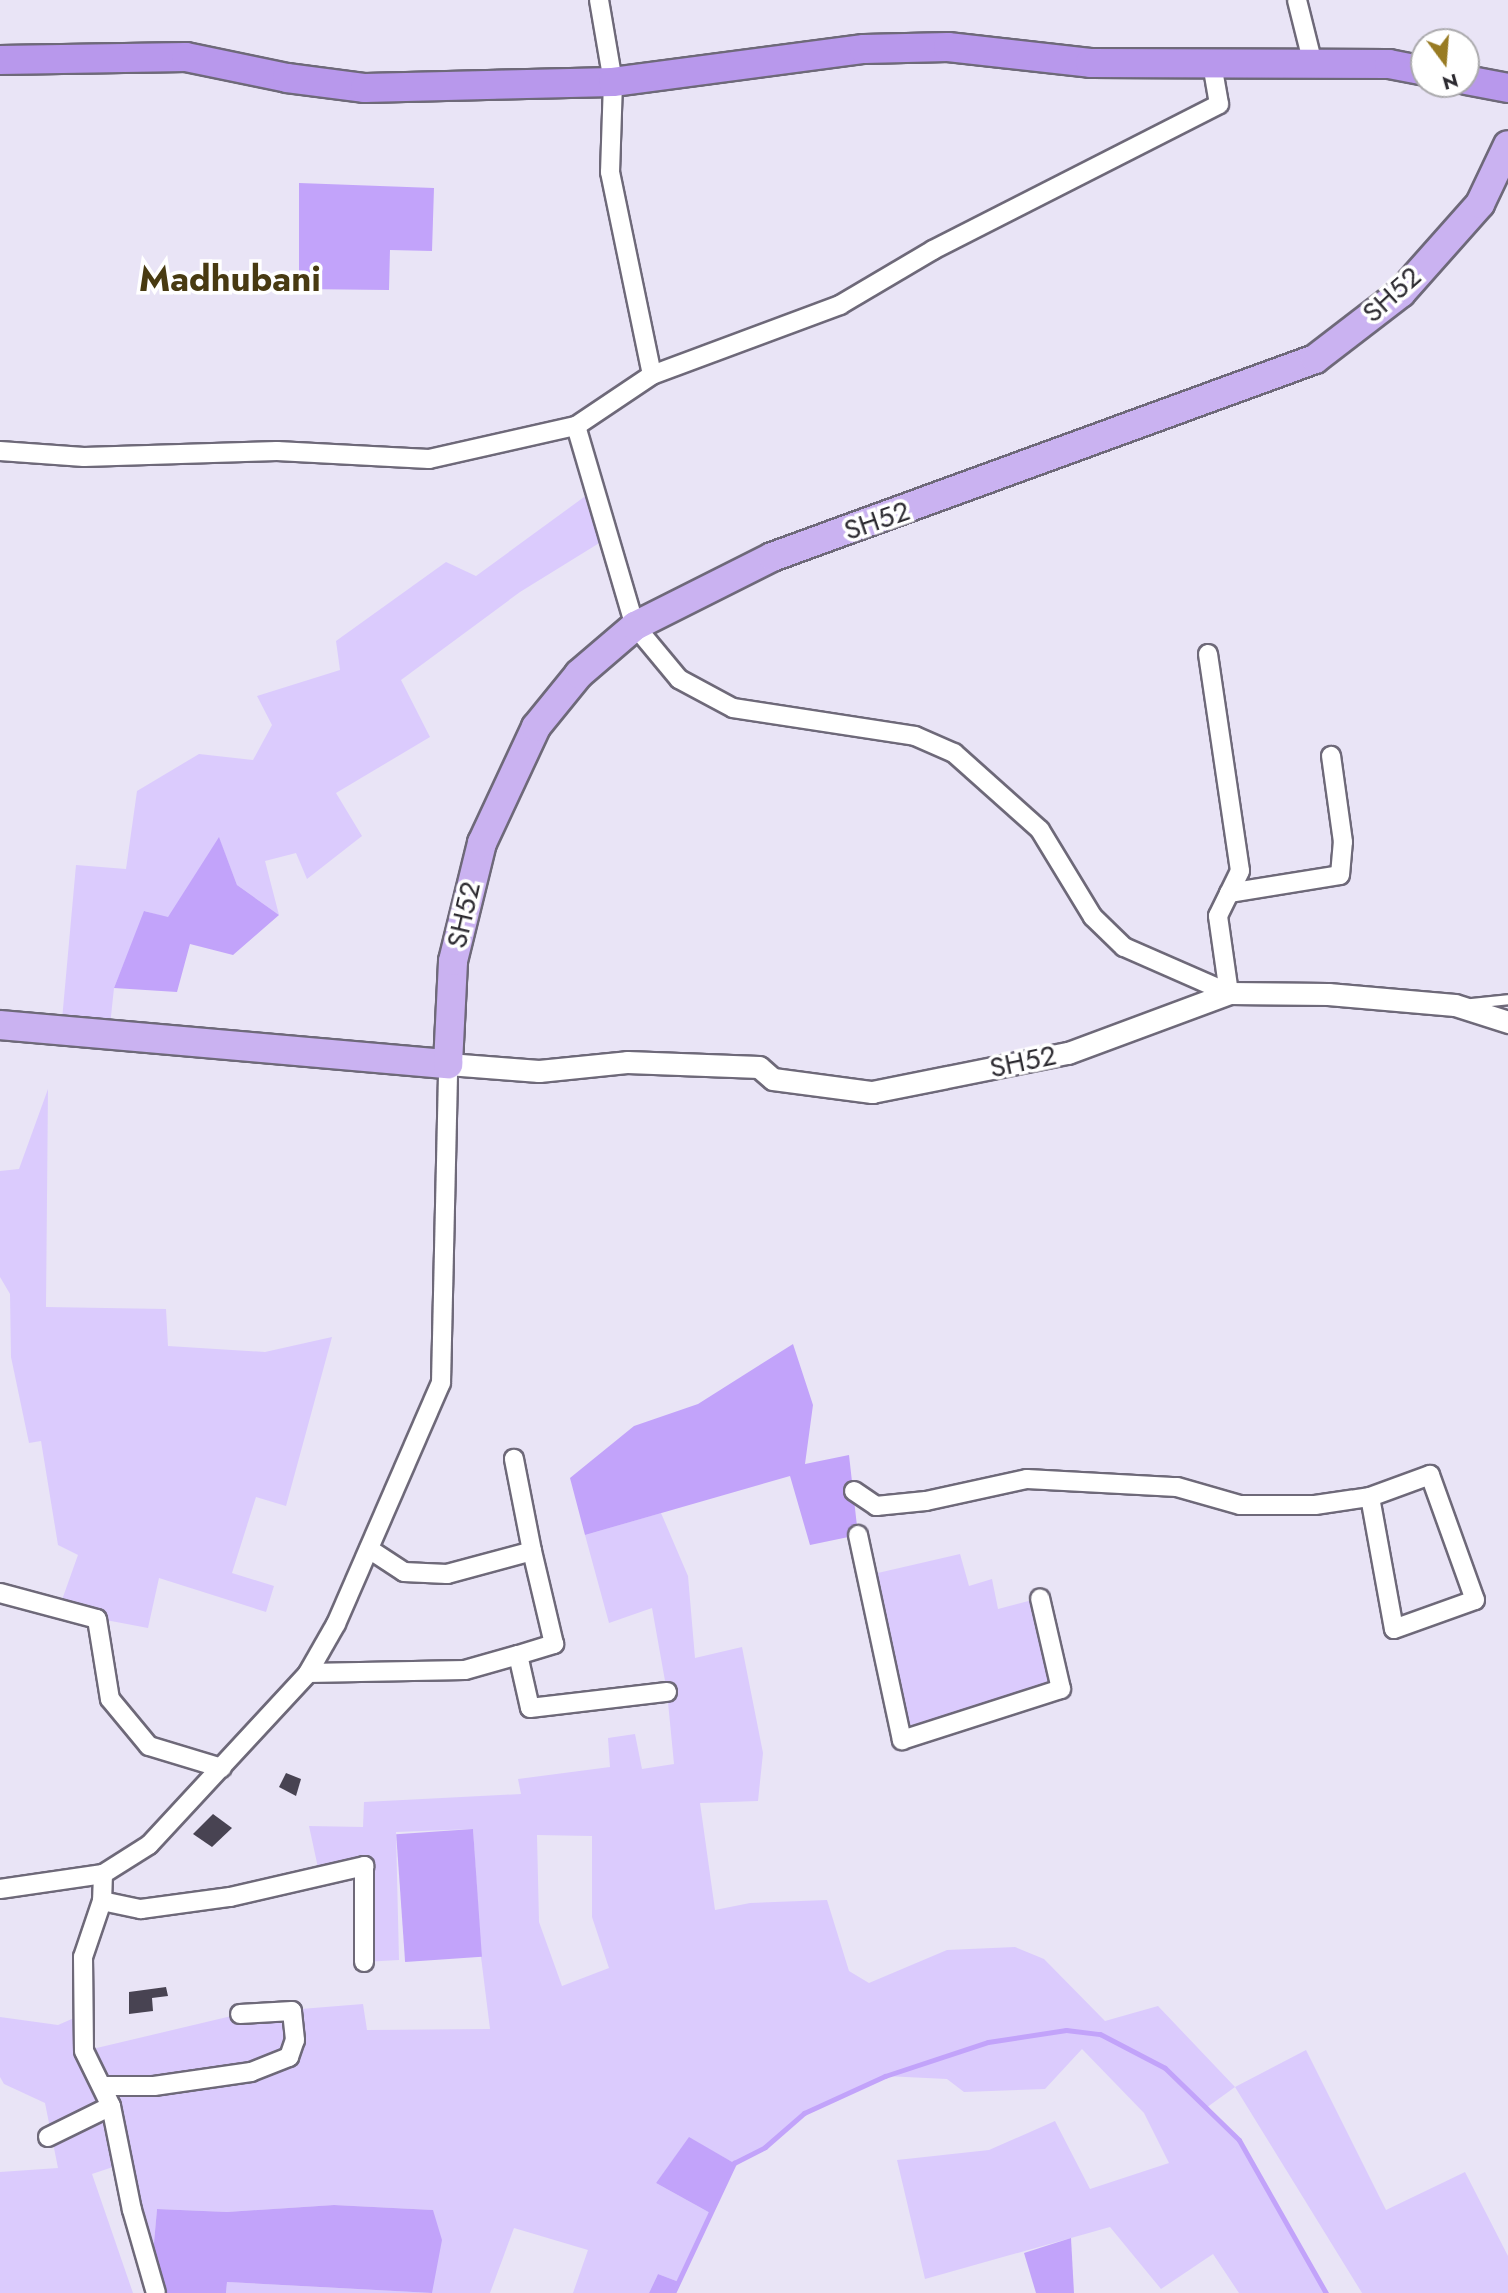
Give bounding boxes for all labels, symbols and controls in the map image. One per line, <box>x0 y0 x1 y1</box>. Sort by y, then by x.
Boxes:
north arrow <box>1410 28 1480 98</box>
text: N <box>1439 67 1461 97</box>
district label: Madhubani <box>139 258 321 300</box>
street label: SH52 <box>1356 260 1428 330</box>
street label: SH52 <box>840 494 914 548</box>
street label: SH52 <box>440 879 488 951</box>
street label: SH52 <box>987 1039 1059 1085</box>

